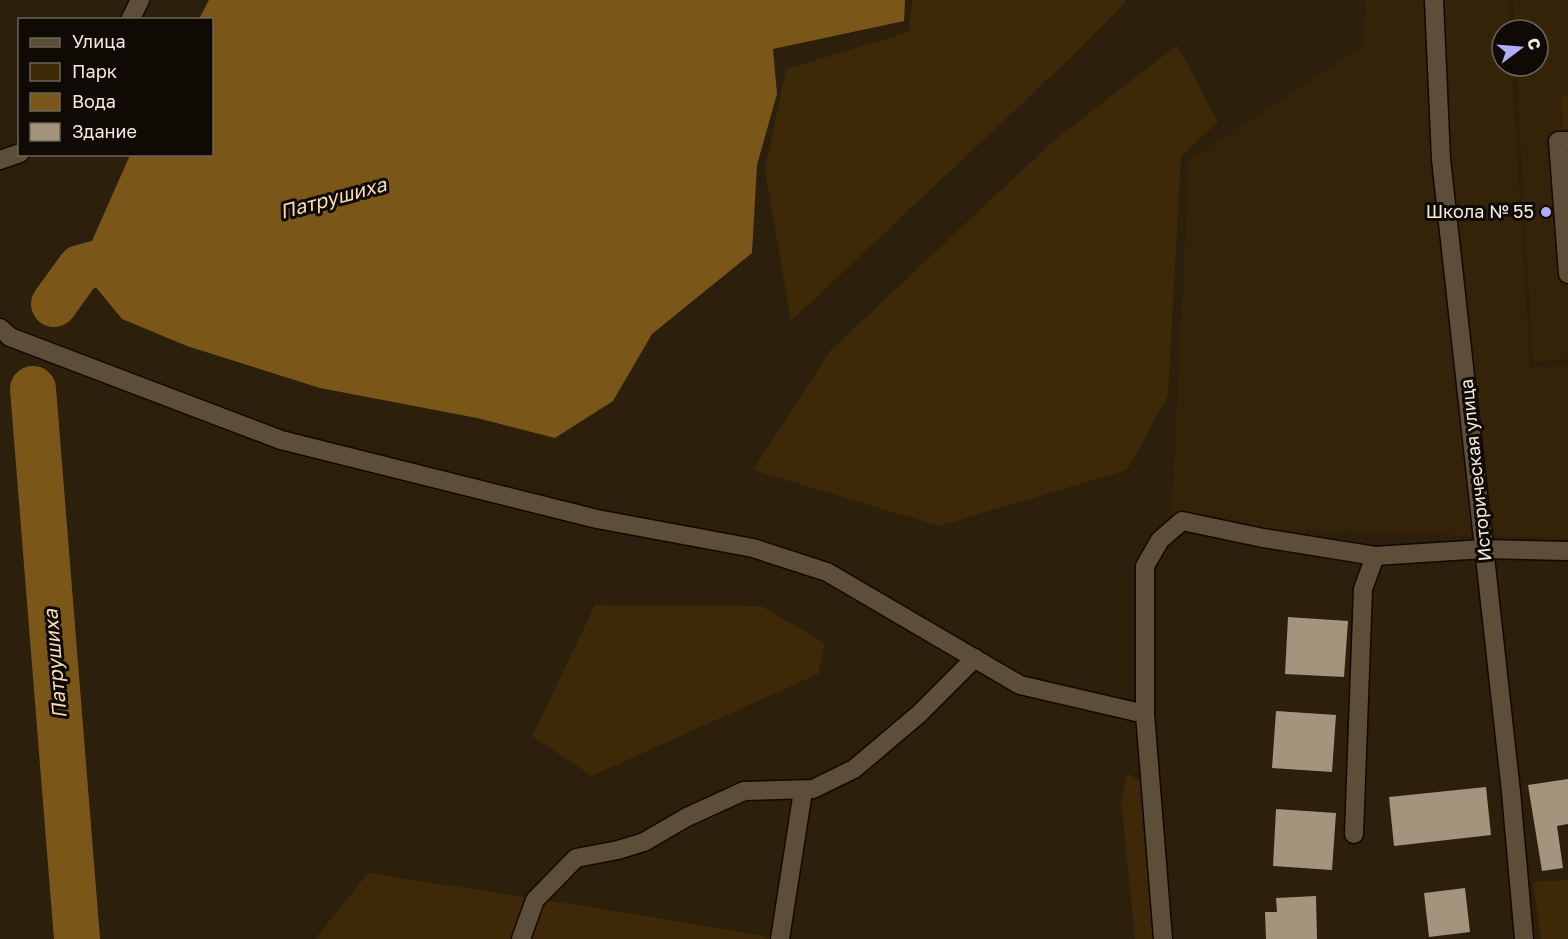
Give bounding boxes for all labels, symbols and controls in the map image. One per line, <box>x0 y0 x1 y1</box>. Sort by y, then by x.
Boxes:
legend <box>18 18 213 156</box>
north arrow <box>1490 18 1550 78</box>
text: Улица <box>72 30 126 52</box>
text: С <box>1523 36 1546 52</box>
text: Парк <box>72 60 117 82</box>
text: Вода <box>72 90 116 112</box>
text: Здание <box>72 120 137 142</box>
water label: Патрушиха <box>277 171 390 224</box>
place label: Школа № 55 <box>1426 200 1534 222</box>
marker: Школа № 55 <box>1539 205 1553 219</box>
street label: Историческая улица <box>1454 378 1496 562</box>
water label: Патрушиха <box>37 608 72 720</box>

